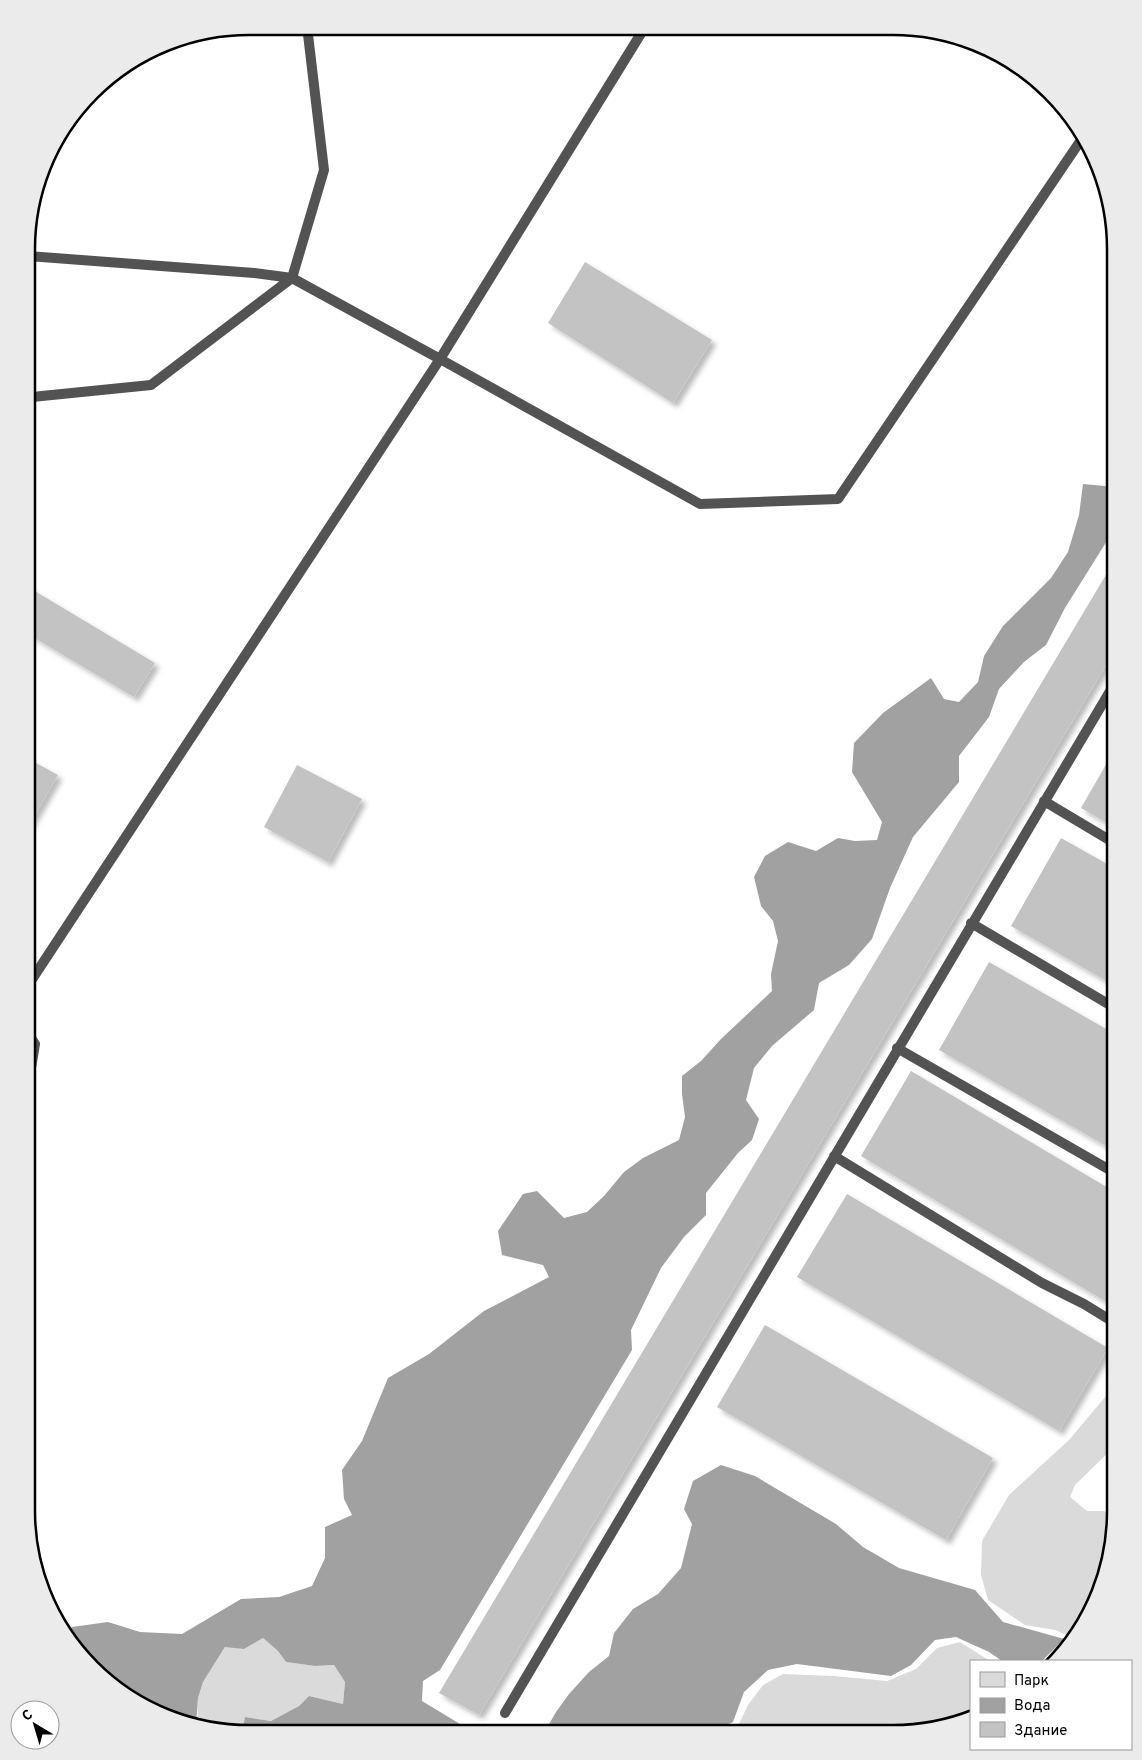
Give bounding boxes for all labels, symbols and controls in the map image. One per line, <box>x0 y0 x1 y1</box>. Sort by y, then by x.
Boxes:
legend <box>970 1660 1132 1750</box>
text: Парк <box>1014 1672 1049 1691</box>
text: Вода <box>1014 1697 1050 1716</box>
north arrow <box>10 1700 60 1750</box>
text: С <box>19 1706 37 1725</box>
text: Здание <box>1014 1722 1067 1741</box>

